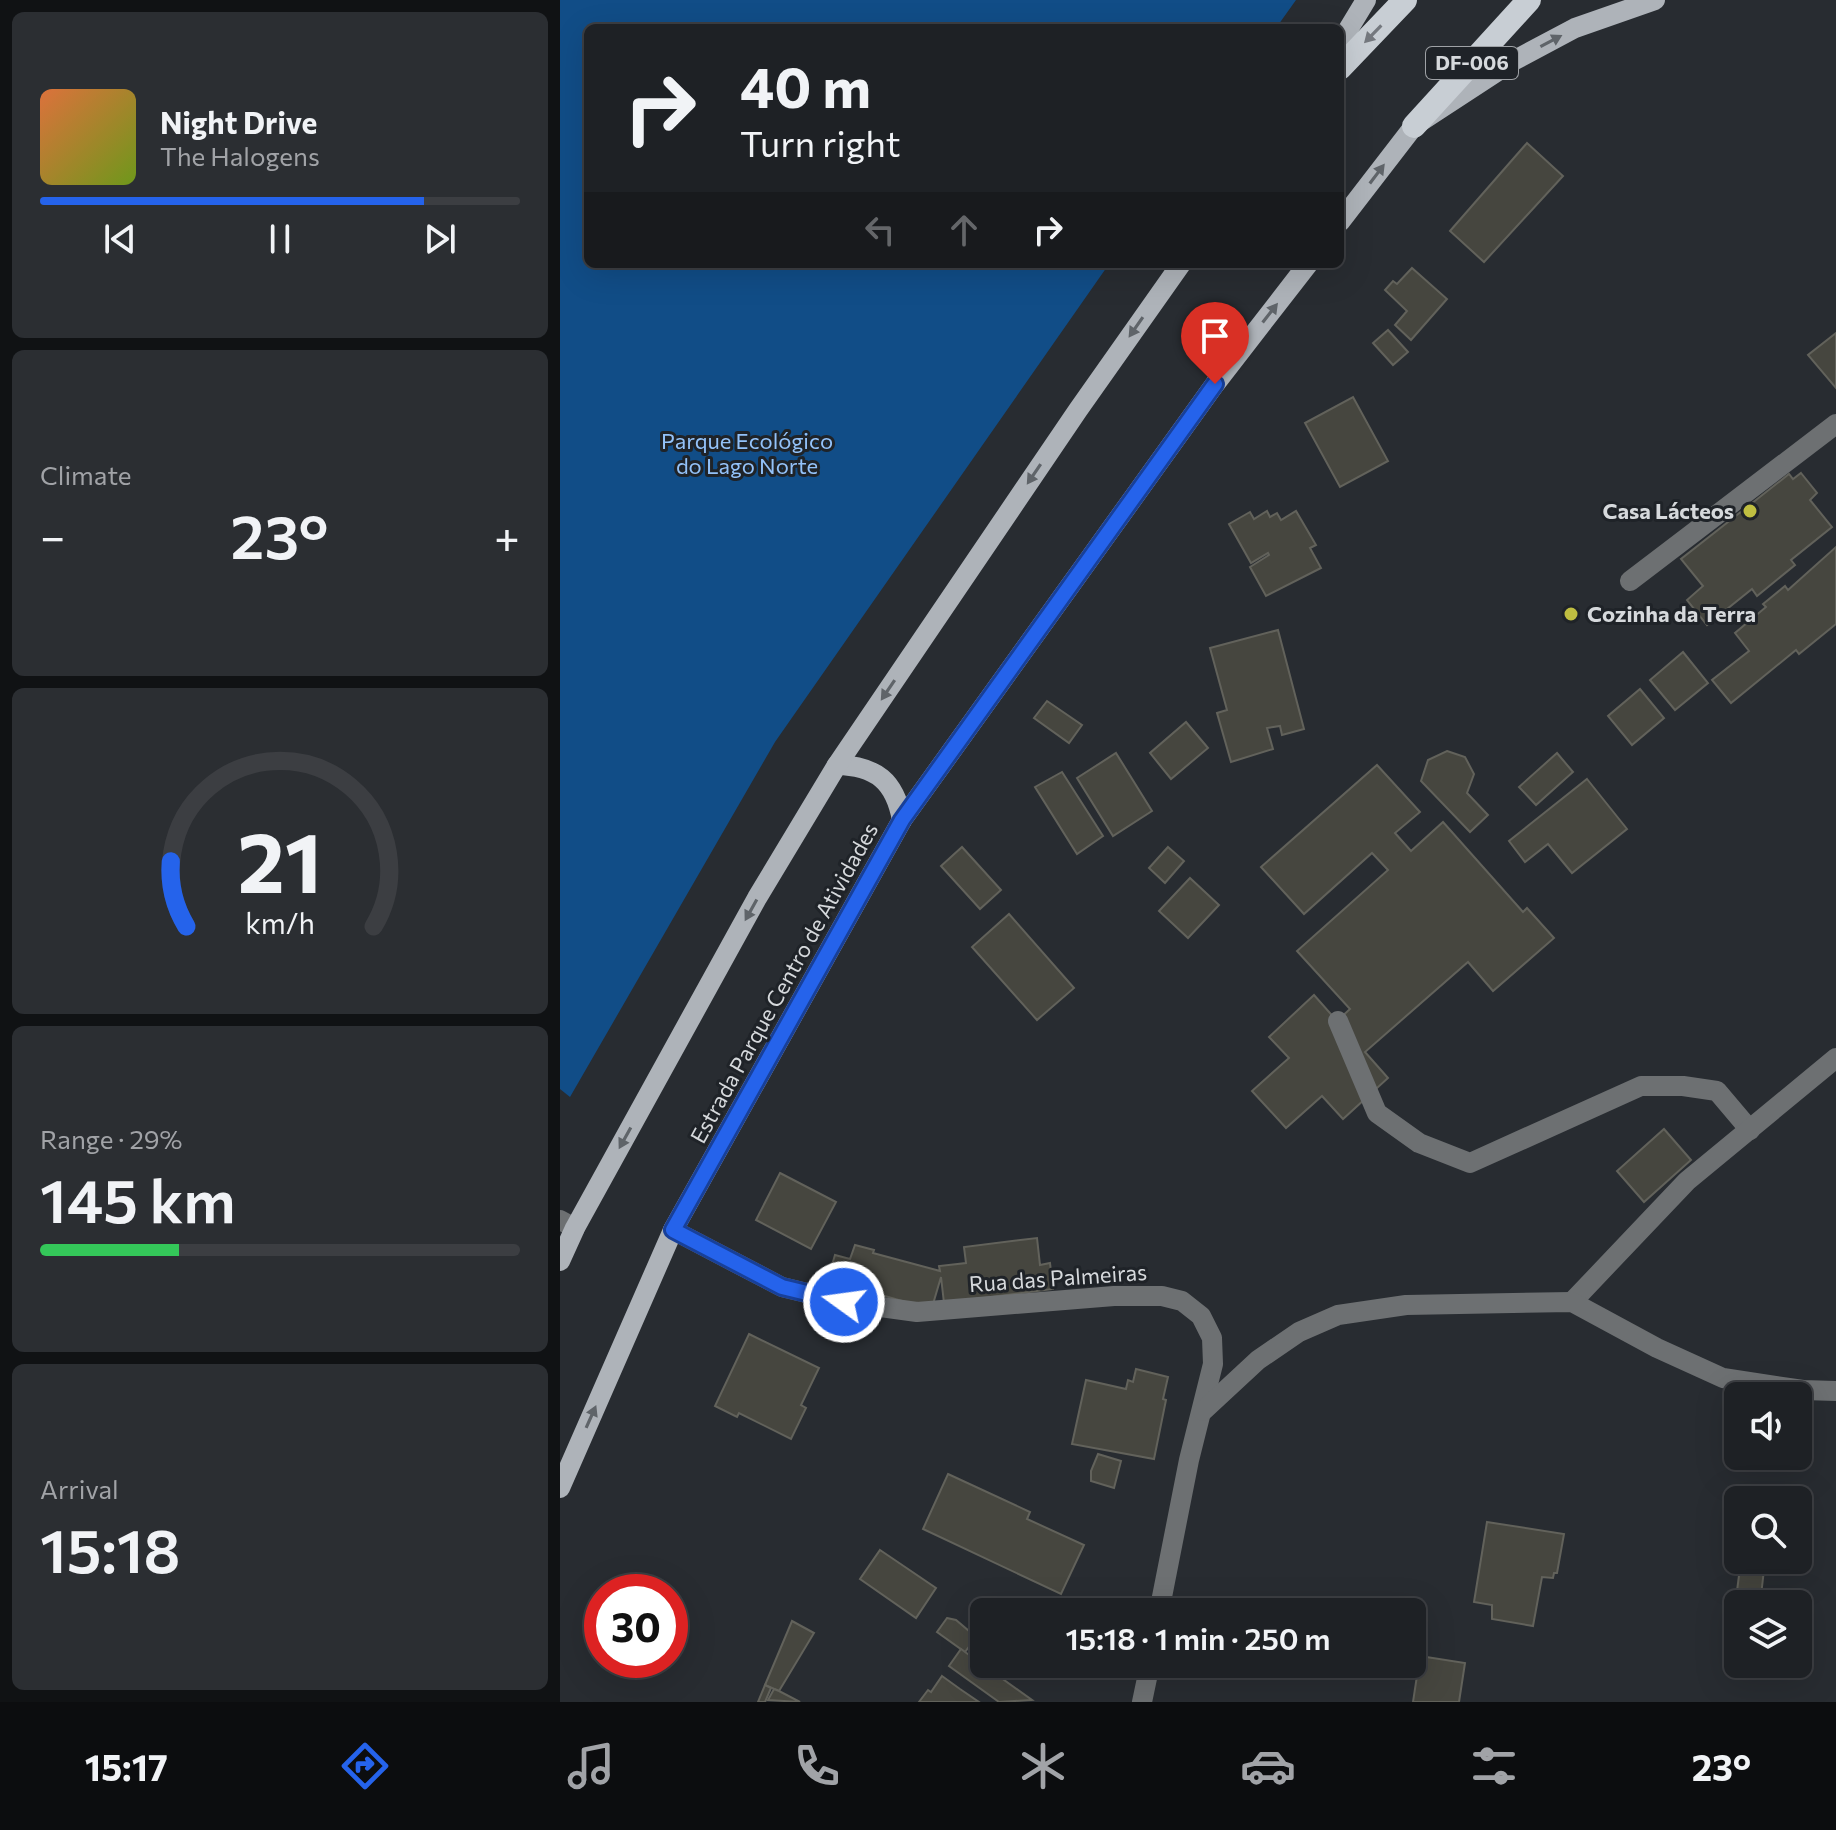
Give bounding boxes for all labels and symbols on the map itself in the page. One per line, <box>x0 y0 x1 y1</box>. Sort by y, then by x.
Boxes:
one-way arrow <box>1364 24 1382 43</box>
one-way arrow <box>1540 34 1563 47</box>
road number: DF-006 <box>1426 47 1518 79</box>
one-way arrow <box>1368 164 1384 184</box>
pin <box>1181 302 1249 384</box>
one-way arrow <box>1261 303 1277 323</box>
one-way arrow <box>1129 317 1144 338</box>
park label: Parque Ecológico do Lago Norte <box>661 427 833 479</box>
one-way arrow <box>1027 464 1042 485</box>
place label: Casa Lácteos <box>1602 497 1734 524</box>
marker: Casa Lácteos <box>1741 502 1759 520</box>
place label: Cozinha da Terra <box>1587 600 1756 627</box>
marker: Cozinha da Terra <box>1562 605 1580 623</box>
one-way arrow <box>881 679 896 700</box>
street label: Estrada Parque Centro de Atividades <box>684 818 883 1148</box>
one-way arrow <box>744 899 758 922</box>
one-way arrow <box>618 1126 631 1149</box>
street label: Rua das Palmeiras <box>968 1258 1148 1297</box>
position arrow <box>802 1260 886 1344</box>
one-way arrow <box>585 1405 598 1429</box>
speed limit sign: 30 <box>584 1574 688 1678</box>

